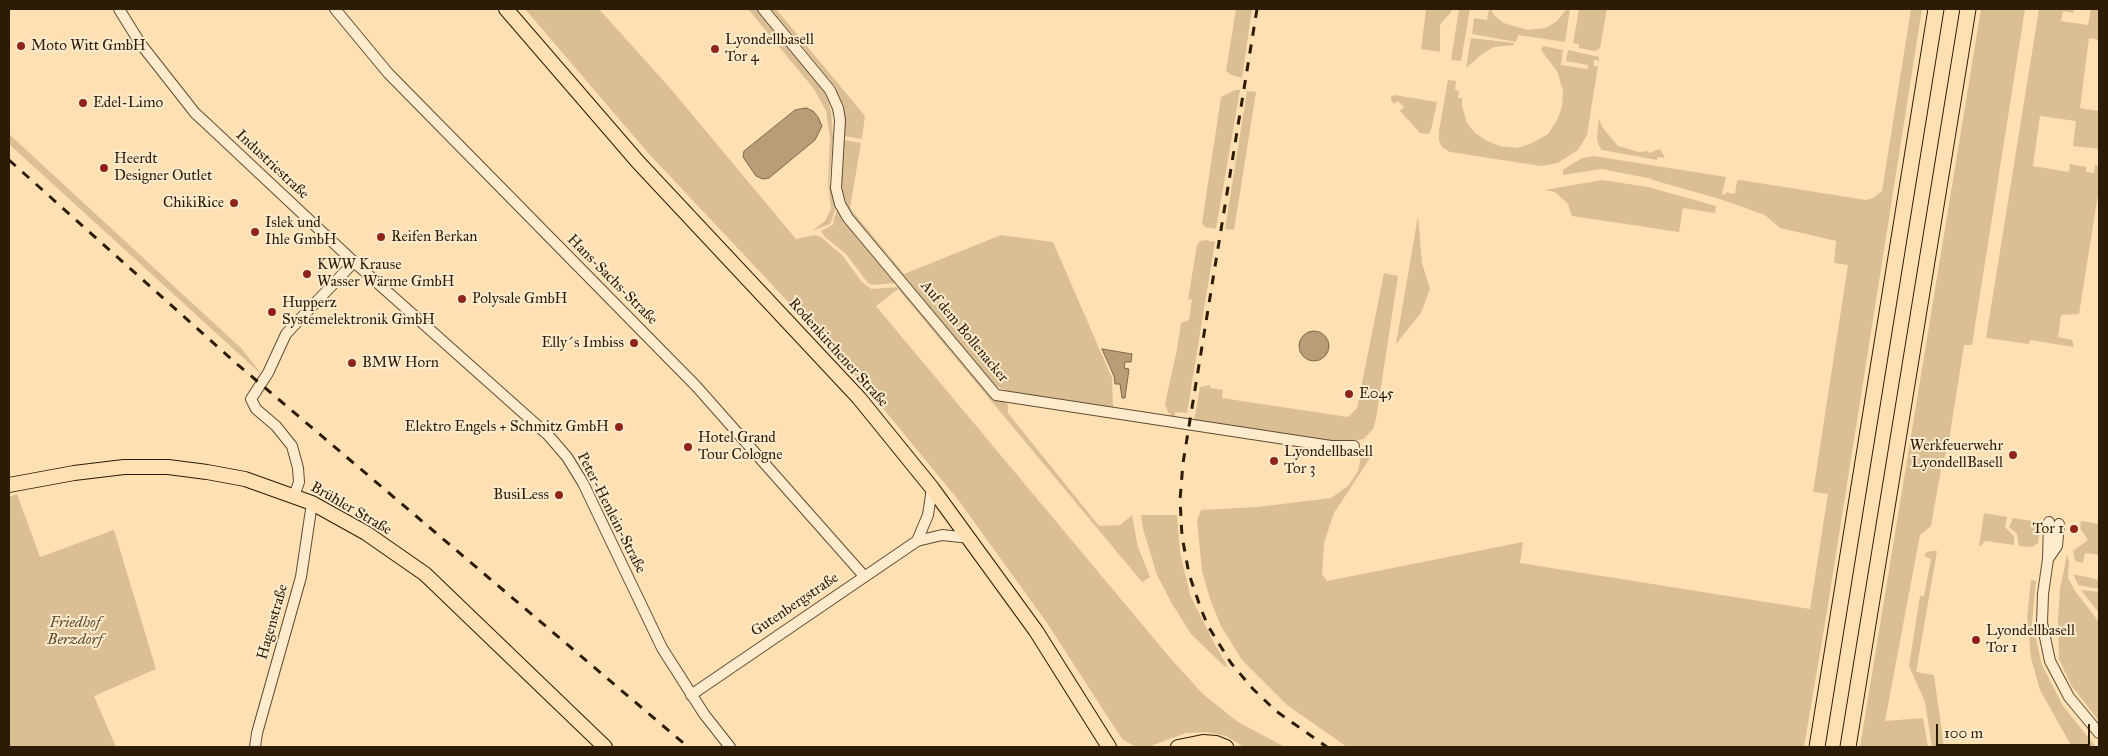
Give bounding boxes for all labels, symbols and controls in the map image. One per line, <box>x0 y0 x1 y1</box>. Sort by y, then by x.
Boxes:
place label: Lyondellbasell Tor 4 <box>725 31 814 66</box>
place label: Moto Witt GmbH <box>31 37 146 55</box>
marker: Moto Witt GmbH <box>15 40 27 52</box>
marker: Lyondellbasell Tor 4 <box>709 43 721 55</box>
place label: Edel-Limo <box>93 94 163 112</box>
marker: Edel-Limo <box>77 97 89 109</box>
street label: Industriestraße <box>232 127 312 203</box>
place label: Heerdt Designer Outlet <box>114 150 212 185</box>
marker: Heerdt Designer Outlet <box>98 162 110 174</box>
place label: ChikiRice <box>163 194 224 212</box>
marker: ChikiRice <box>228 197 240 209</box>
place label: Islek und Ihle GmbH <box>265 214 337 249</box>
marker: Islek und Ihle GmbH <box>249 226 261 238</box>
place label: Reifen Berkan <box>391 228 477 246</box>
marker: Reifen Berkan <box>375 231 387 243</box>
street label: Hans-Sachs-Straße <box>563 231 661 329</box>
place label: KWW Krause Wasser Wärme GmbH <box>317 256 455 291</box>
marker: KWW Krause Wasser Wärme GmbH <box>301 268 313 280</box>
street label: Auf dem Bollenacker <box>916 278 1012 386</box>
place label: Polysale GmbH <box>472 290 567 308</box>
marker: Polysale GmbH <box>456 293 468 305</box>
place label: Hupperz Systemelektronik GmbH <box>282 294 435 329</box>
street label: Rodenkirchener Straße <box>784 295 892 411</box>
marker: Hupperz Systemelektronik GmbH <box>266 306 278 318</box>
place label: Elly´s Imbiss <box>541 334 624 352</box>
marker: Elly´s Imbiss <box>628 337 640 349</box>
place label: BMW Horn <box>362 354 439 372</box>
marker: BMW Horn <box>346 357 358 369</box>
place label: E045 <box>1359 385 1394 403</box>
marker: E045 <box>1343 388 1355 400</box>
place label: Elektro Engels + Schmitz GmbH <box>405 418 609 436</box>
marker: Elektro Engels + Schmitz GmbH <box>613 421 625 433</box>
place label: Hotel Grand Tour Cologne <box>698 429 782 464</box>
place label: Werkfeuerwehr LyondellBasell <box>1910 437 2003 472</box>
marker: Hotel Grand Tour Cologne <box>682 441 694 453</box>
place label: Lyondellbasell Tor 3 <box>1284 443 1373 478</box>
street label: Peter-Henlein-Straße <box>573 449 649 577</box>
marker: Werkfeuerwehr LyondellBasell <box>2007 449 2019 461</box>
marker: Lyondellbasell Tor 3 <box>1268 455 1280 467</box>
street label: Brühler Straße <box>307 478 395 540</box>
place label: BusiLess <box>493 486 549 504</box>
marker: BusiLess <box>553 489 565 501</box>
place label: Tor 1 <box>2033 520 2064 538</box>
marker: Tor 1 <box>2068 523 2080 535</box>
street label: Gutenbergstraße <box>748 569 842 641</box>
street label: Hagenstraße <box>254 582 292 662</box>
park label: Friedhof Berzdorf <box>47 614 103 649</box>
place label: Lyondellbasell Tor 1 <box>1986 622 2075 657</box>
marker: Lyondellbasell Tor 1 <box>1970 634 1982 646</box>
scale bar <box>1938 714 2092 746</box>
text: 100 m <box>1944 724 1983 742</box>

